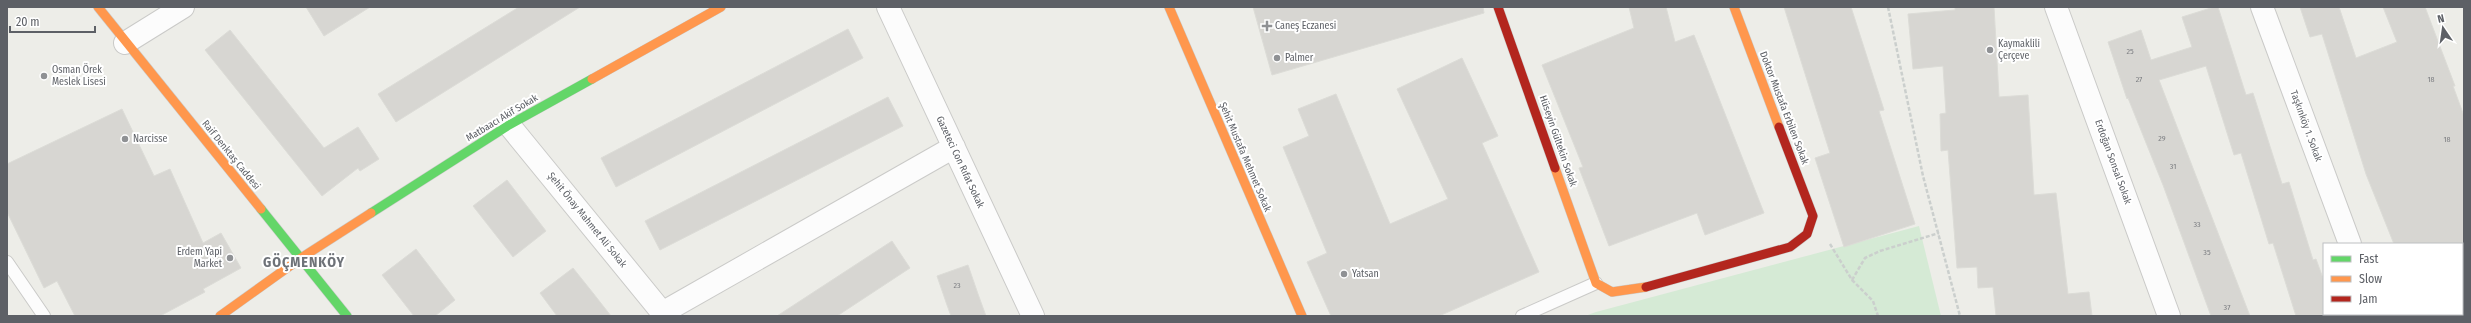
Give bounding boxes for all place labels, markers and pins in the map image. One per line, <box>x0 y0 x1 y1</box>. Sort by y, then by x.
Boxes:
place label: Caneş Eczanesi <box>1275 20 1336 32</box>
marker: Caneş Eczanesi <box>1262 21 1272 31</box>
place label: Kaymaklili Çerçeve <box>1998 38 2040 62</box>
marker: Kaymaklili Çerçeve <box>1985 45 1995 55</box>
place label: Palmer <box>1285 52 1314 64</box>
marker: Palmer <box>1272 53 1282 63</box>
place label: Osman Örek Meslek Lisesi <box>52 63 106 88</box>
marker: Osman Örek Meslek Lisesi <box>39 71 49 81</box>
place label: Narcisse <box>133 133 167 145</box>
marker: Narcisse <box>120 134 130 144</box>
place label: Erdem Yapi Market <box>177 246 223 270</box>
marker: Erdem Yapi Market <box>225 253 235 263</box>
place label: Yatsan <box>1352 268 1379 280</box>
marker: Yatsan <box>1339 269 1349 279</box>

